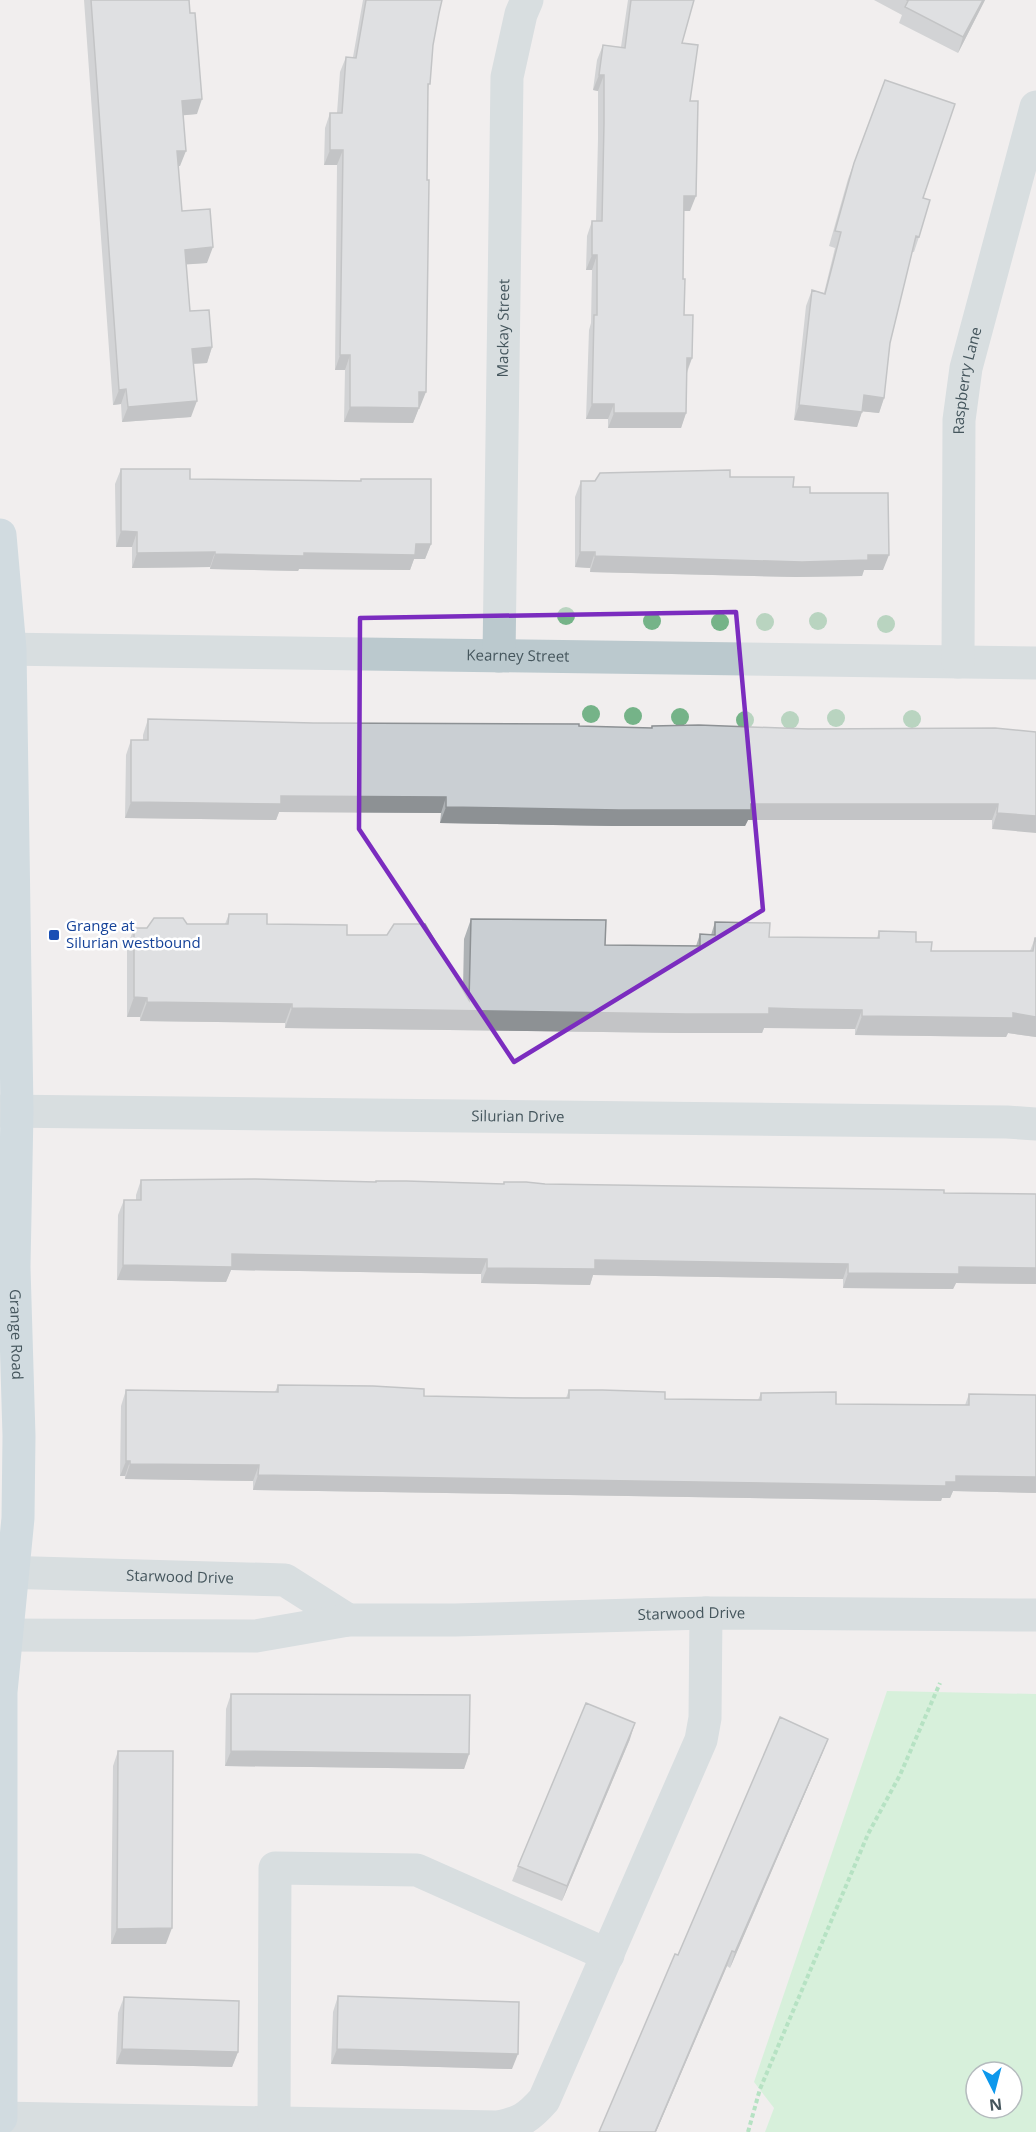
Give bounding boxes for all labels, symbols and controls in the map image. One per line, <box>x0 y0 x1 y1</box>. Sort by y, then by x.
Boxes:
street label: Mackay Street <box>492 279 513 377</box>
street label: Raspberry Lane <box>948 325 986 435</box>
street label: Kearney Street <box>466 644 570 666</box>
place label: Grange at Silurian westbound <box>66 915 201 952</box>
marker: Grange at Silurian westbound <box>47 928 61 942</box>
street label: Silurian Drive <box>471 1105 565 1126</box>
street label: Grange Road <box>6 1289 28 1380</box>
street label: Starwood Drive <box>126 1565 234 1588</box>
street label: Starwood Drive <box>637 1602 745 1624</box>
north arrow <box>964 2060 1024 2120</box>
text: N <box>988 2093 1003 2117</box>

